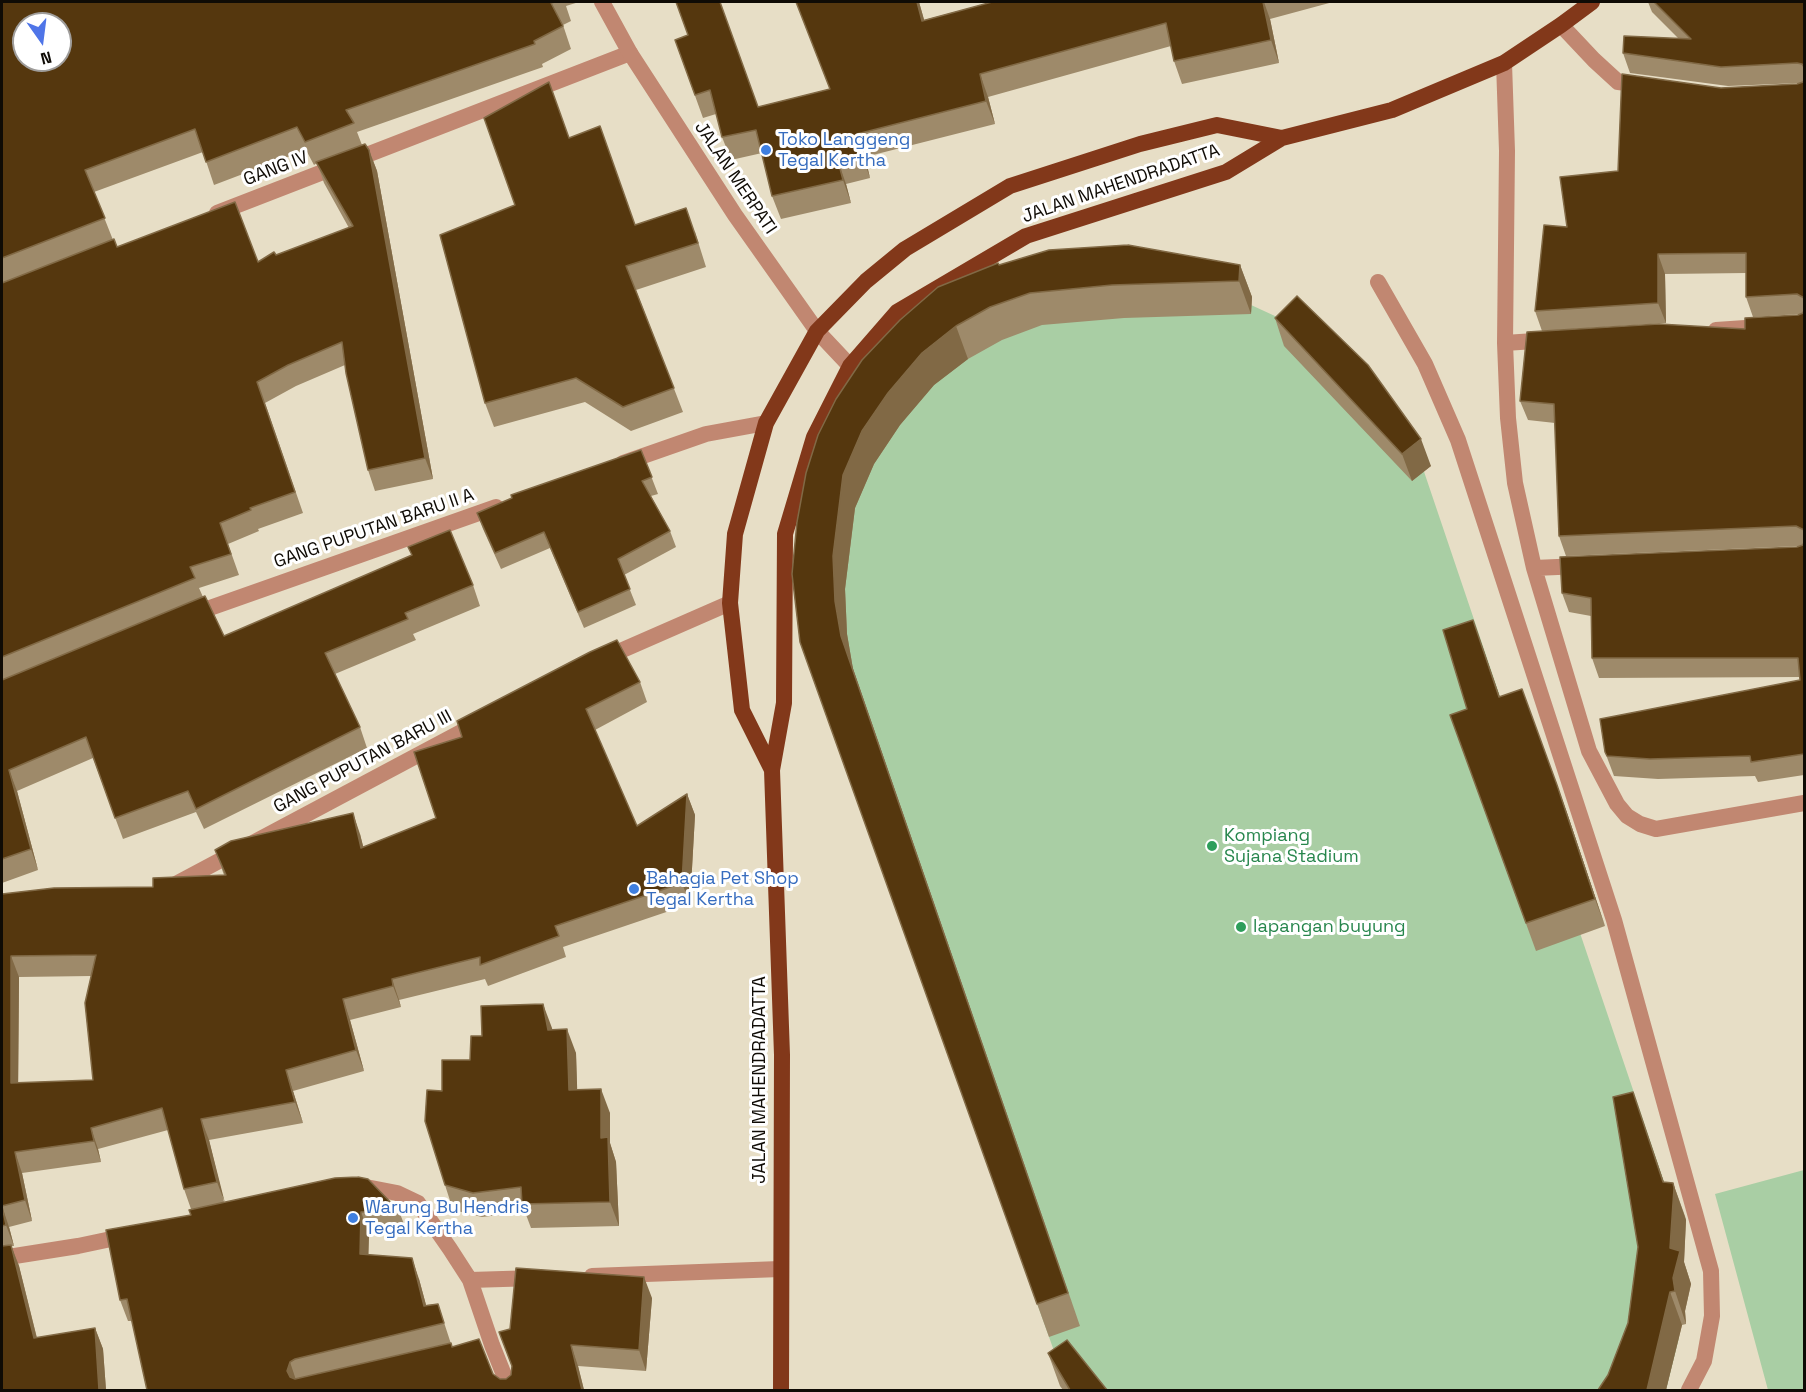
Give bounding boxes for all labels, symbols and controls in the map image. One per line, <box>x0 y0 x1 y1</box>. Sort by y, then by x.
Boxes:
north arrow <box>12 12 72 72</box>
text: N <box>38 47 54 69</box>
street label: JALAN MERPATI <box>689 118 781 238</box>
place label: Toko Langgeng Tegal Kertha <box>778 129 910 172</box>
street label: JALAN MAHENDRADATTA <box>1019 140 1223 228</box>
marker: Toko Langgeng Tegal Kertha <box>759 143 773 157</box>
street label: GANG IV <box>241 147 311 191</box>
street label: GANG PUPUTAN BARU II A <box>271 485 477 573</box>
street label: GANG PUPUTAN BARU III <box>270 706 456 818</box>
place label: Kompiang Sujana Stadium <box>1224 825 1359 868</box>
marker: Kompiang Sujana Stadium <box>1205 839 1219 853</box>
place label: Bahagia Pet Shop Tegal Kertha <box>646 868 799 910</box>
marker: Bahagia Pet Shop Tegal Kertha <box>627 882 641 896</box>
place label: lapangan buyung <box>1253 916 1406 938</box>
marker: lapangan buyung <box>1234 920 1248 934</box>
street label: JALAN MAHENDRADATTA <box>749 976 771 1184</box>
place label: Warung Bu Hendris Tegal Kertha <box>365 1197 529 1240</box>
marker: Warung Bu Hendris Tegal Kertha <box>346 1211 360 1225</box>

